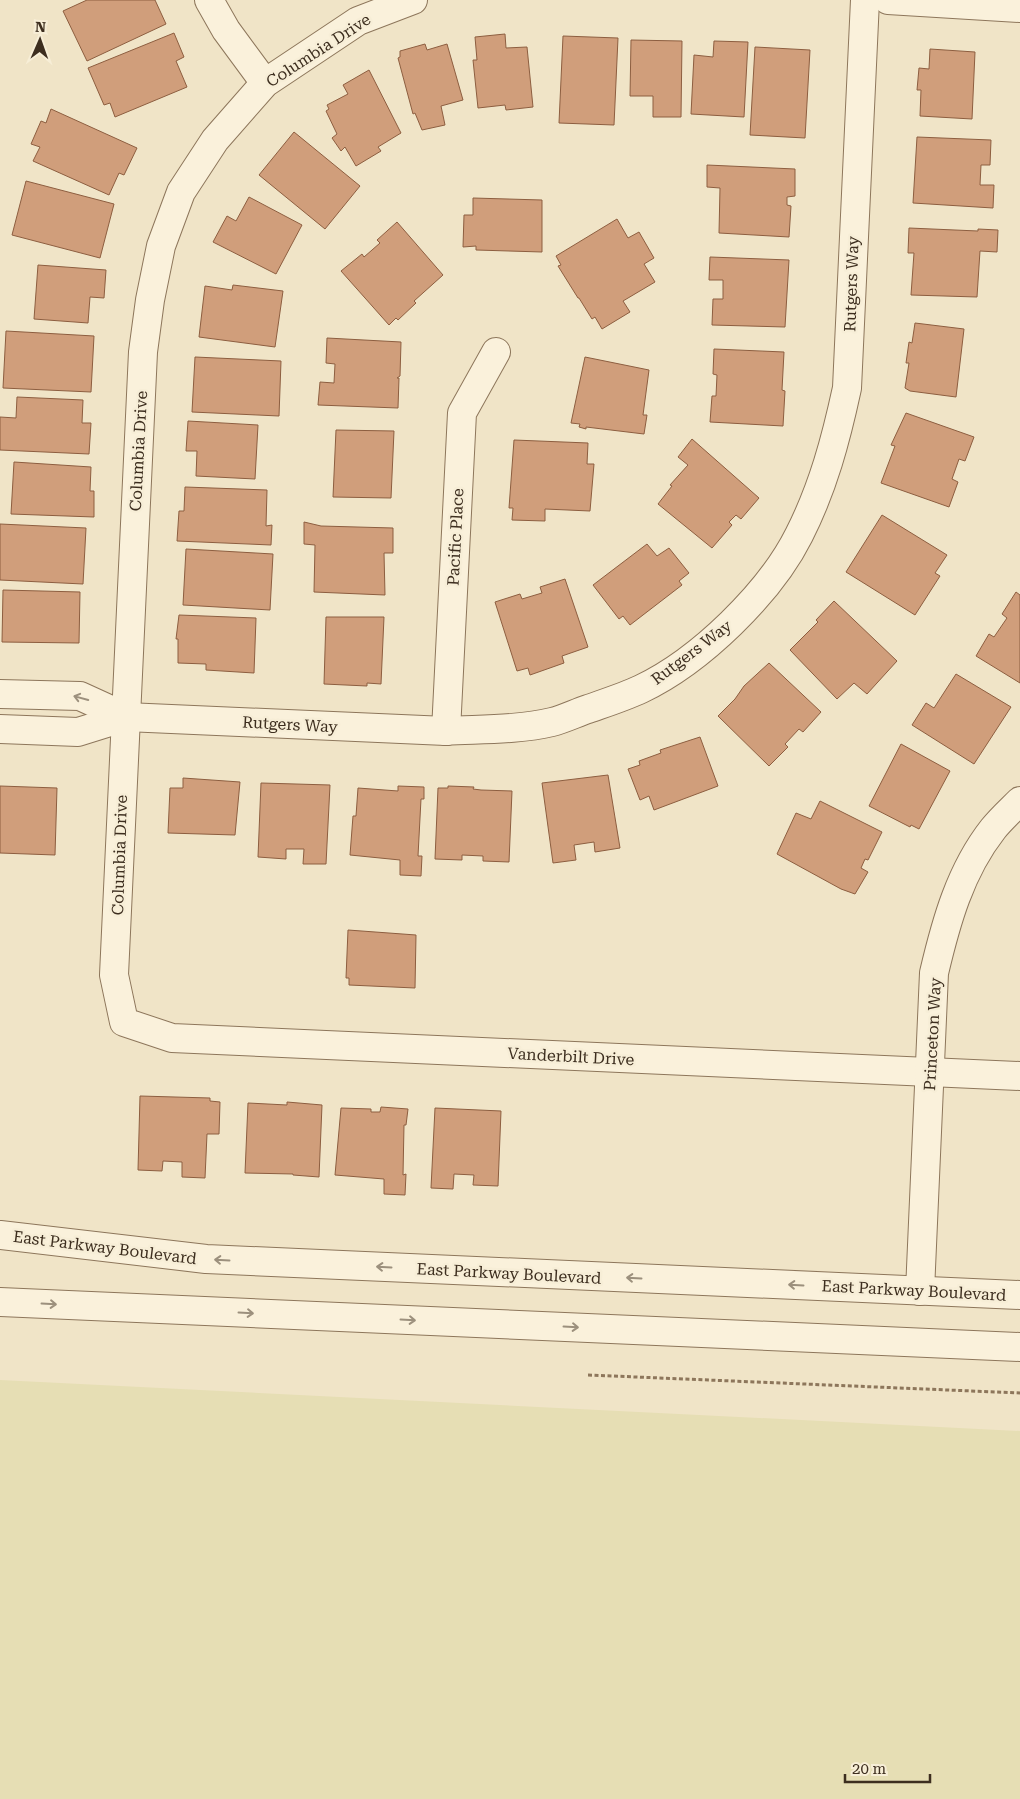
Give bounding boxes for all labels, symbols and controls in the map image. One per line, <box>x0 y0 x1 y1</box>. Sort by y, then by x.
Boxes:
street label: Columbia Drive <box>263 9 374 91</box>
north arrow <box>15 15 65 65</box>
text: N <box>35 19 46 35</box>
street label: Rutgers Way <box>840 235 863 332</box>
street label: Columbia Drive <box>126 390 151 512</box>
street label: Pacific Place <box>443 488 468 586</box>
street label: Rutgers Way <box>647 616 736 689</box>
one-way arrow <box>73 693 89 703</box>
street label: Rutgers Way <box>242 713 339 737</box>
street label: Columbia Drive <box>108 794 131 916</box>
street label: Princeton Way <box>920 976 945 1091</box>
street label: Vanderbilt Drive <box>507 1044 635 1069</box>
street label: East Parkway Boulevard <box>12 1227 198 1268</box>
one-way arrow <box>214 1255 230 1264</box>
street label: East Parkway Boulevard <box>416 1259 602 1288</box>
one-way arrow <box>377 1262 393 1272</box>
one-way arrow <box>626 1273 642 1283</box>
street label: East Parkway Boulevard <box>821 1276 1007 1305</box>
one-way arrow <box>789 1281 805 1290</box>
one-way arrow <box>40 1299 56 1308</box>
one-way arrow <box>238 1308 254 1317</box>
one-way arrow <box>400 1315 416 1325</box>
one-way arrow <box>562 1323 578 1332</box>
scale bar <box>845 1752 930 1784</box>
text: 20 m <box>852 1760 887 1778</box>

